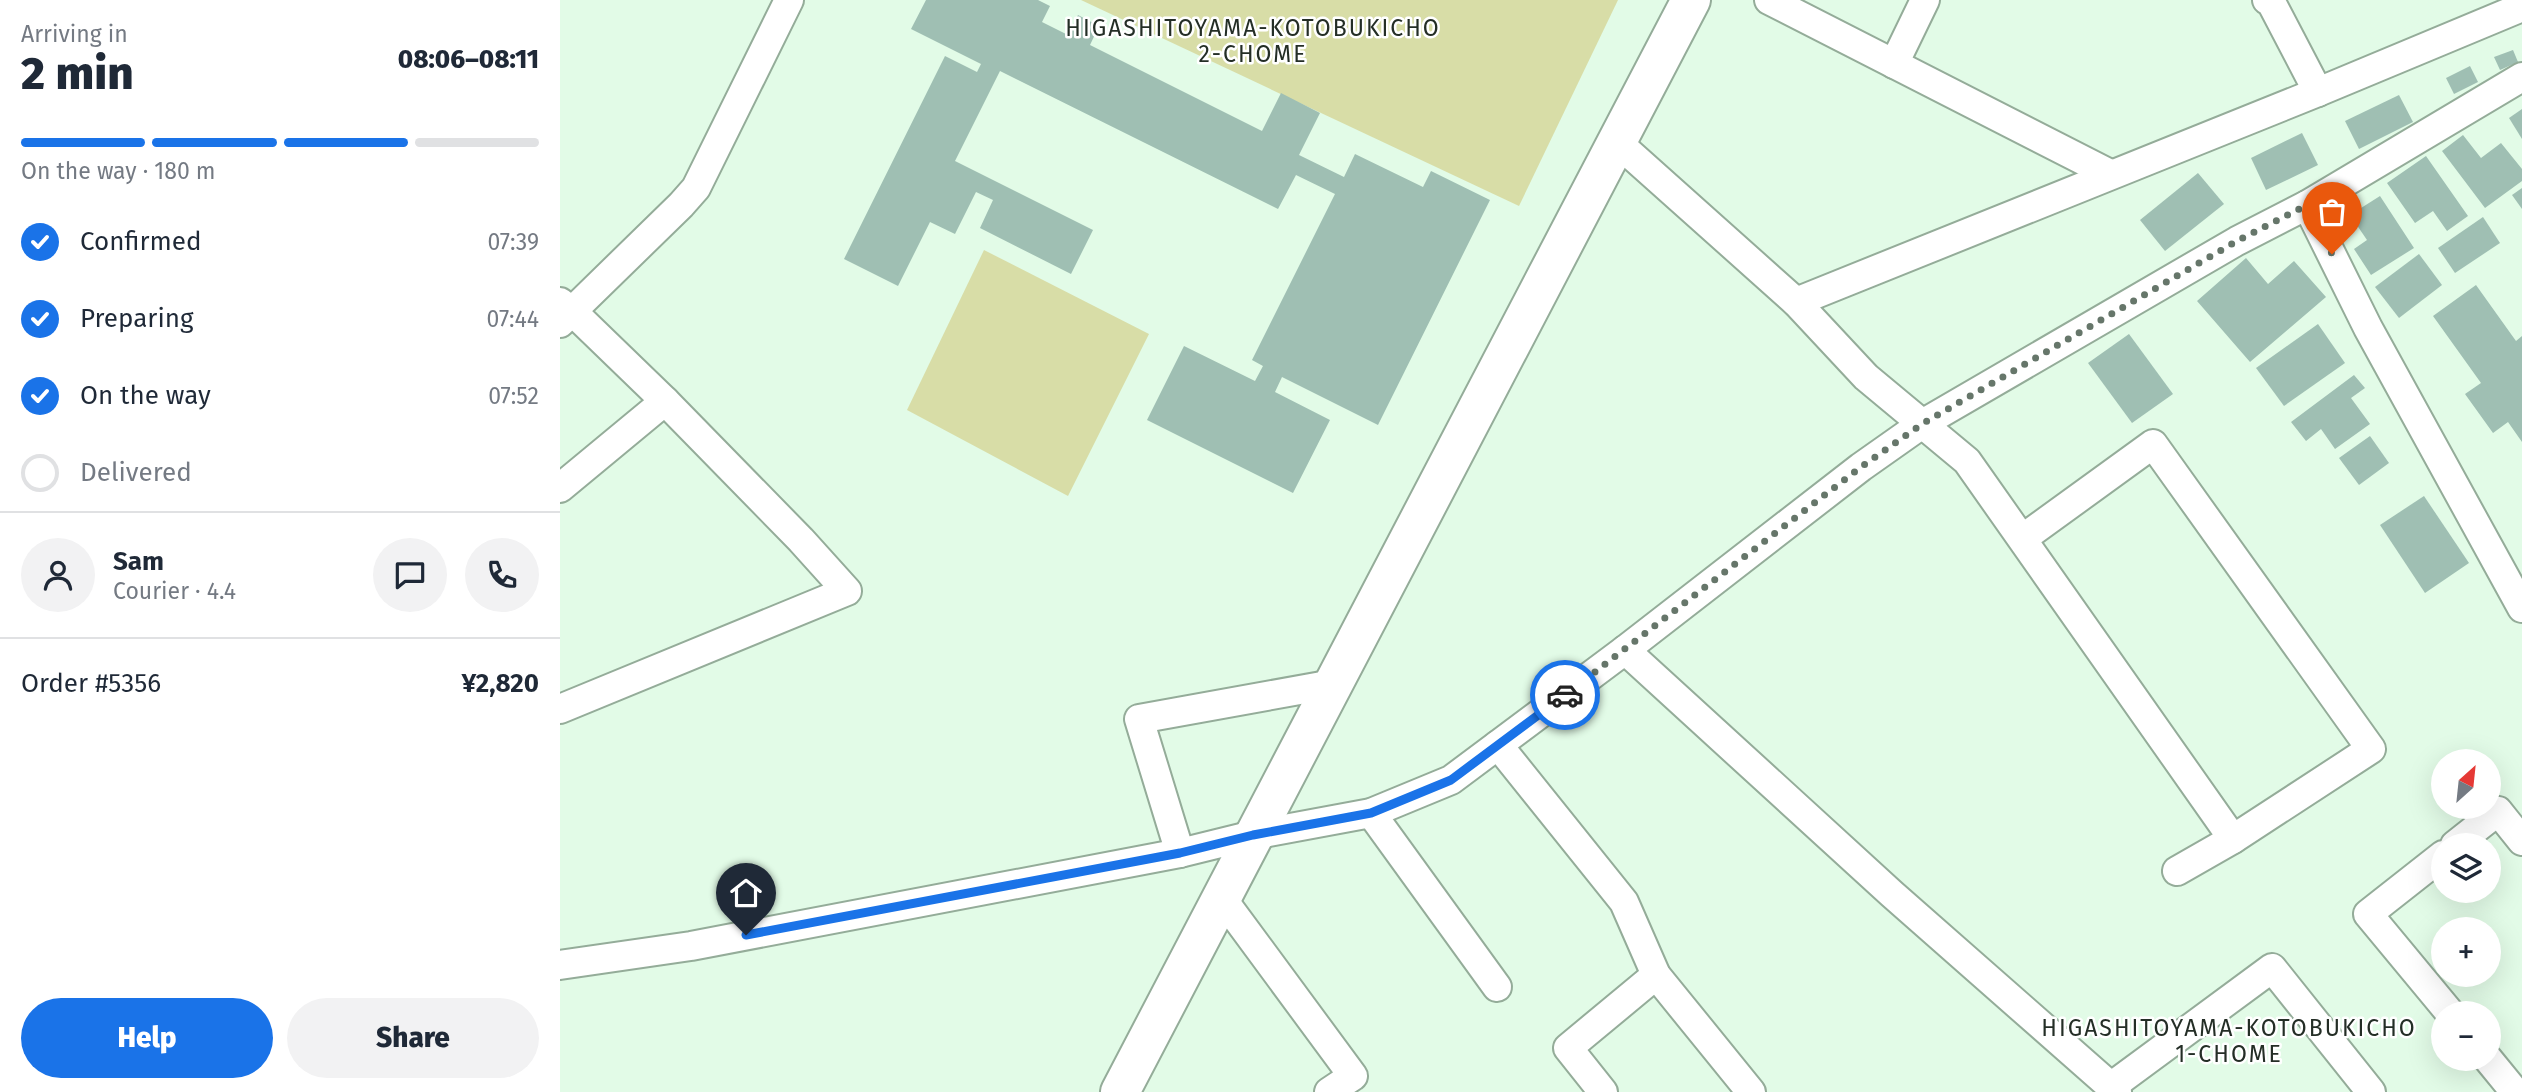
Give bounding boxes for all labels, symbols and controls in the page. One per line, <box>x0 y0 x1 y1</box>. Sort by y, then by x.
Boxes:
district label: HIGASHITOYAMA-KOTOBUKICHO 2-CHOME <box>1065 14 1441 68</box>
text: Arriving in <box>21 20 128 48</box>
text: 08:06–08:11 <box>398 44 539 75</box>
text: 2 min <box>21 46 134 101</box>
text: On the way · 180 m <box>21 157 216 185</box>
pin <box>2302 182 2362 254</box>
icon: bag <box>2313 193 2351 231</box>
icon: check <box>21 223 59 261</box>
text: Confirmed <box>80 226 201 257</box>
text: 07:39 <box>487 228 539 256</box>
icon: check <box>21 300 59 338</box>
text: Preparing <box>80 303 193 334</box>
text: 07:44 <box>487 305 539 333</box>
icon: check <box>21 377 59 415</box>
text: On the way <box>80 380 211 411</box>
text: 07:52 <box>488 382 539 410</box>
text: Delivered <box>80 457 192 488</box>
button: person <box>21 538 95 612</box>
button: chat <box>373 538 447 612</box>
button: phone <box>465 538 539 612</box>
text: Sam <box>113 546 164 577</box>
text: Courier · 4.4 <box>113 577 236 605</box>
courier <box>1530 660 1600 730</box>
text: Order #5356 <box>21 668 161 699</box>
text: ¥2,820 <box>461 668 539 699</box>
icon: car <box>1546 676 1584 714</box>
north arrow <box>2431 749 2501 819</box>
map controls <box>2431 749 2501 1071</box>
button: layers <box>2431 833 2501 903</box>
pin <box>716 863 776 935</box>
icon: home <box>727 874 765 912</box>
button: + <box>2431 917 2501 987</box>
button: Help <box>21 998 273 1078</box>
button: Share <box>287 998 539 1078</box>
button: − <box>2431 1001 2501 1071</box>
district label: HIGASHITOYAMA-KOTOBUKICHO 1-CHOME <box>2041 1014 2417 1068</box>

